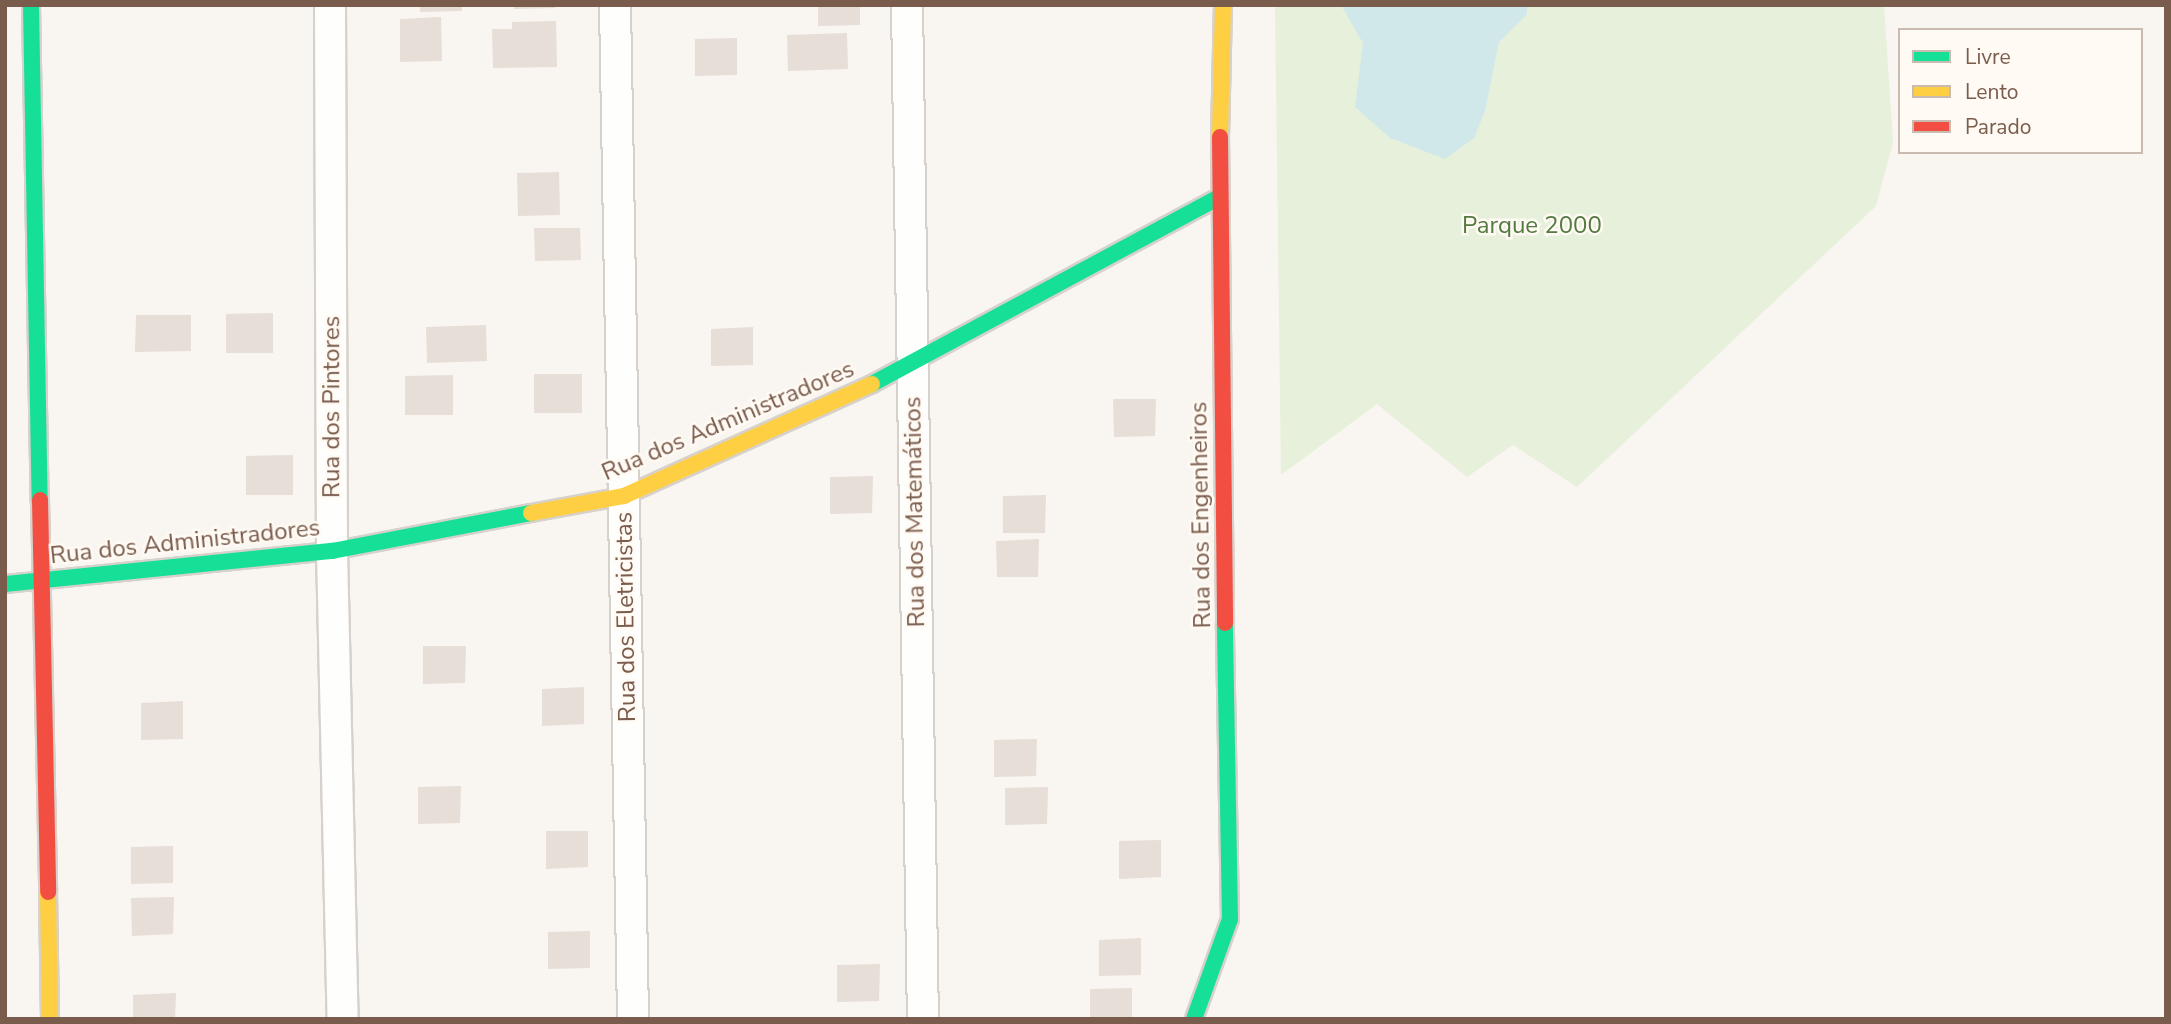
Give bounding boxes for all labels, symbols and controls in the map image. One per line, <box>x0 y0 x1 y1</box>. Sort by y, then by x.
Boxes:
legend <box>1898 28 2143 154</box>
text: Livre <box>1965 43 2011 71</box>
text: Lento <box>1965 78 2018 106</box>
text: Parado <box>1965 113 2031 141</box>
park label: Parque 2000 <box>1462 212 1602 240</box>
street label: Rua dos Pintores <box>318 316 346 498</box>
street label: Rua dos Administradores <box>598 355 858 487</box>
street label: Rua dos Matemáticos <box>899 396 931 628</box>
street label: Rua dos Engenheiros <box>1185 401 1217 629</box>
street label: Rua dos Eletricistas <box>610 512 642 722</box>
street label: Rua dos Administradores <box>49 514 321 570</box>

